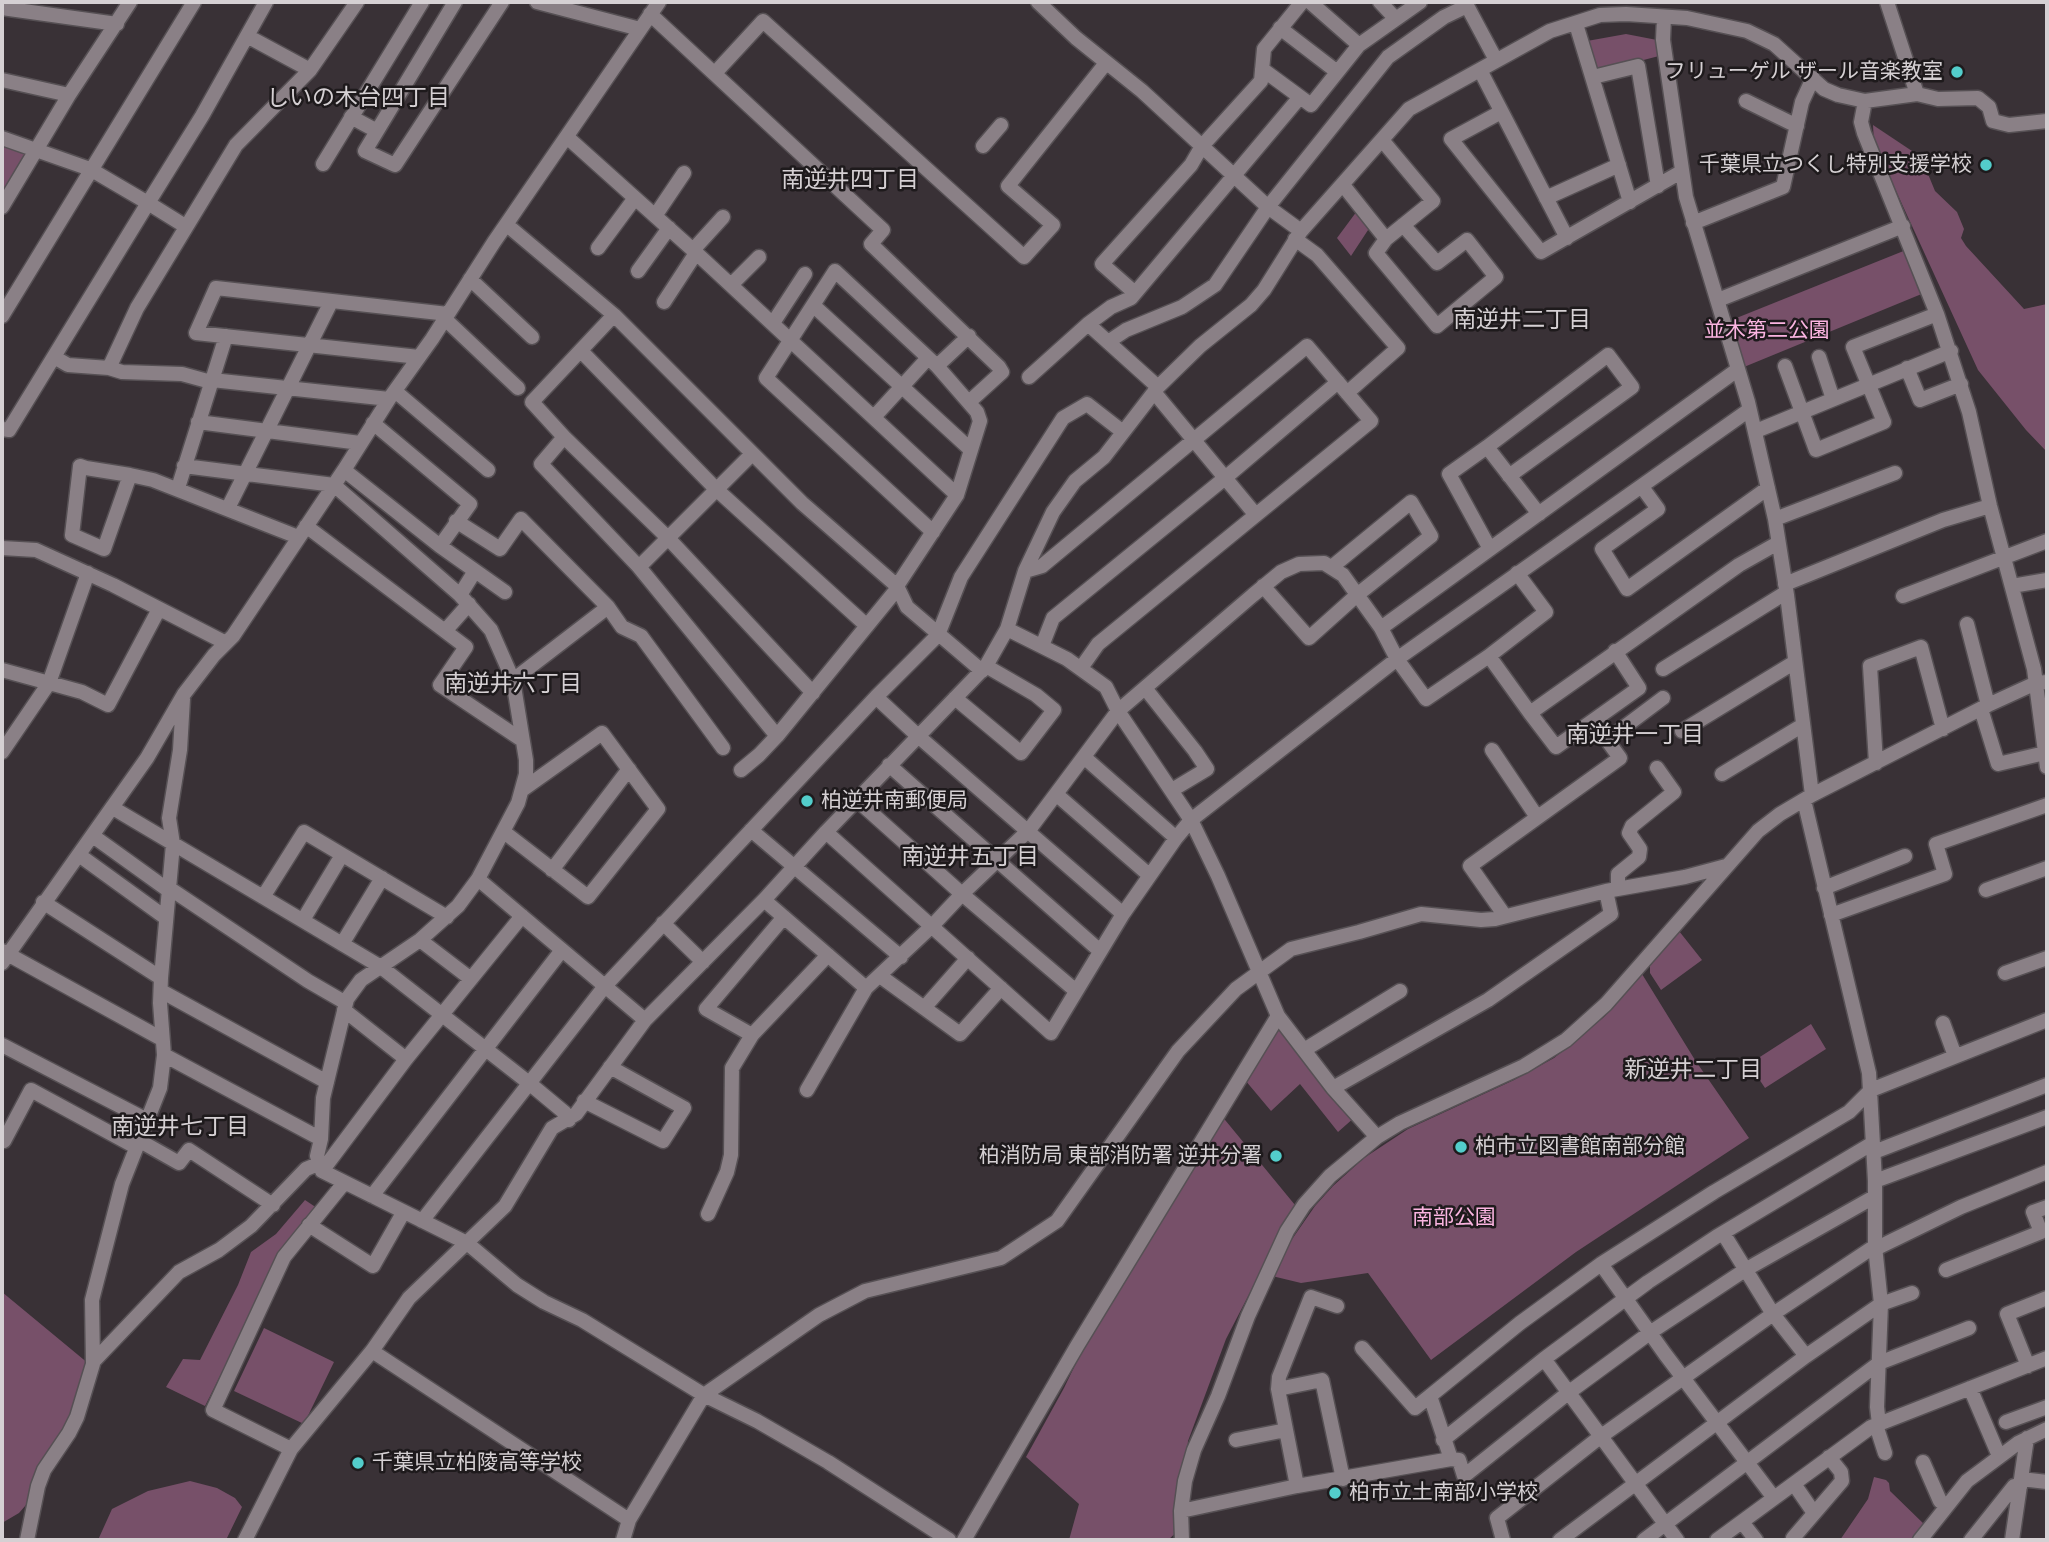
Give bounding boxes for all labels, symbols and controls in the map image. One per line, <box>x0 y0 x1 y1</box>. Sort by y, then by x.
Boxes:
place label: フリューゲル ザール音楽教室 <box>1665 59 1943 85</box>
marker: フリューゲル ザール音楽教室 <box>1949 64 1965 80</box>
district label: しいの木台四丁目 <box>266 84 450 112</box>
place label: 千葉県立つくし特別支援学校 <box>1699 152 1972 178</box>
marker: 千葉県立つくし特別支援学校 <box>1978 157 1994 173</box>
district label: 南逆井四丁目 <box>781 166 919 194</box>
district label: 南逆井二丁目 <box>1453 306 1591 334</box>
park label: 並木第二公園 <box>1704 318 1830 344</box>
district label: 南逆井六丁目 <box>444 670 582 698</box>
district label: 南逆井一丁目 <box>1566 721 1704 749</box>
place label: 柏逆井南郵便局 <box>821 788 968 814</box>
marker: 柏逆井南郵便局 <box>799 793 815 809</box>
district label: 南逆井五丁目 <box>901 843 1039 871</box>
district label: 新逆井二丁目 <box>1624 1056 1762 1084</box>
district label: 南逆井七丁目 <box>111 1113 249 1141</box>
place label: 柏市立図書館南部分館 <box>1475 1134 1685 1160</box>
marker: 柏市立図書館南部分館 <box>1453 1139 1469 1155</box>
place label: 柏消防局 東部消防署 逆井分署 <box>979 1143 1262 1169</box>
marker: 柏消防局 東部消防署 逆井分署 <box>1268 1148 1284 1164</box>
park label: 南部公園 <box>1412 1205 1496 1231</box>
place label: 千葉県立柏陵高等学校 <box>372 1450 582 1476</box>
marker: 千葉県立柏陵高等学校 <box>350 1455 366 1471</box>
place label: 柏市立土南部小学校 <box>1349 1480 1538 1506</box>
marker: 柏市立土南部小学校 <box>1327 1485 1343 1501</box>

